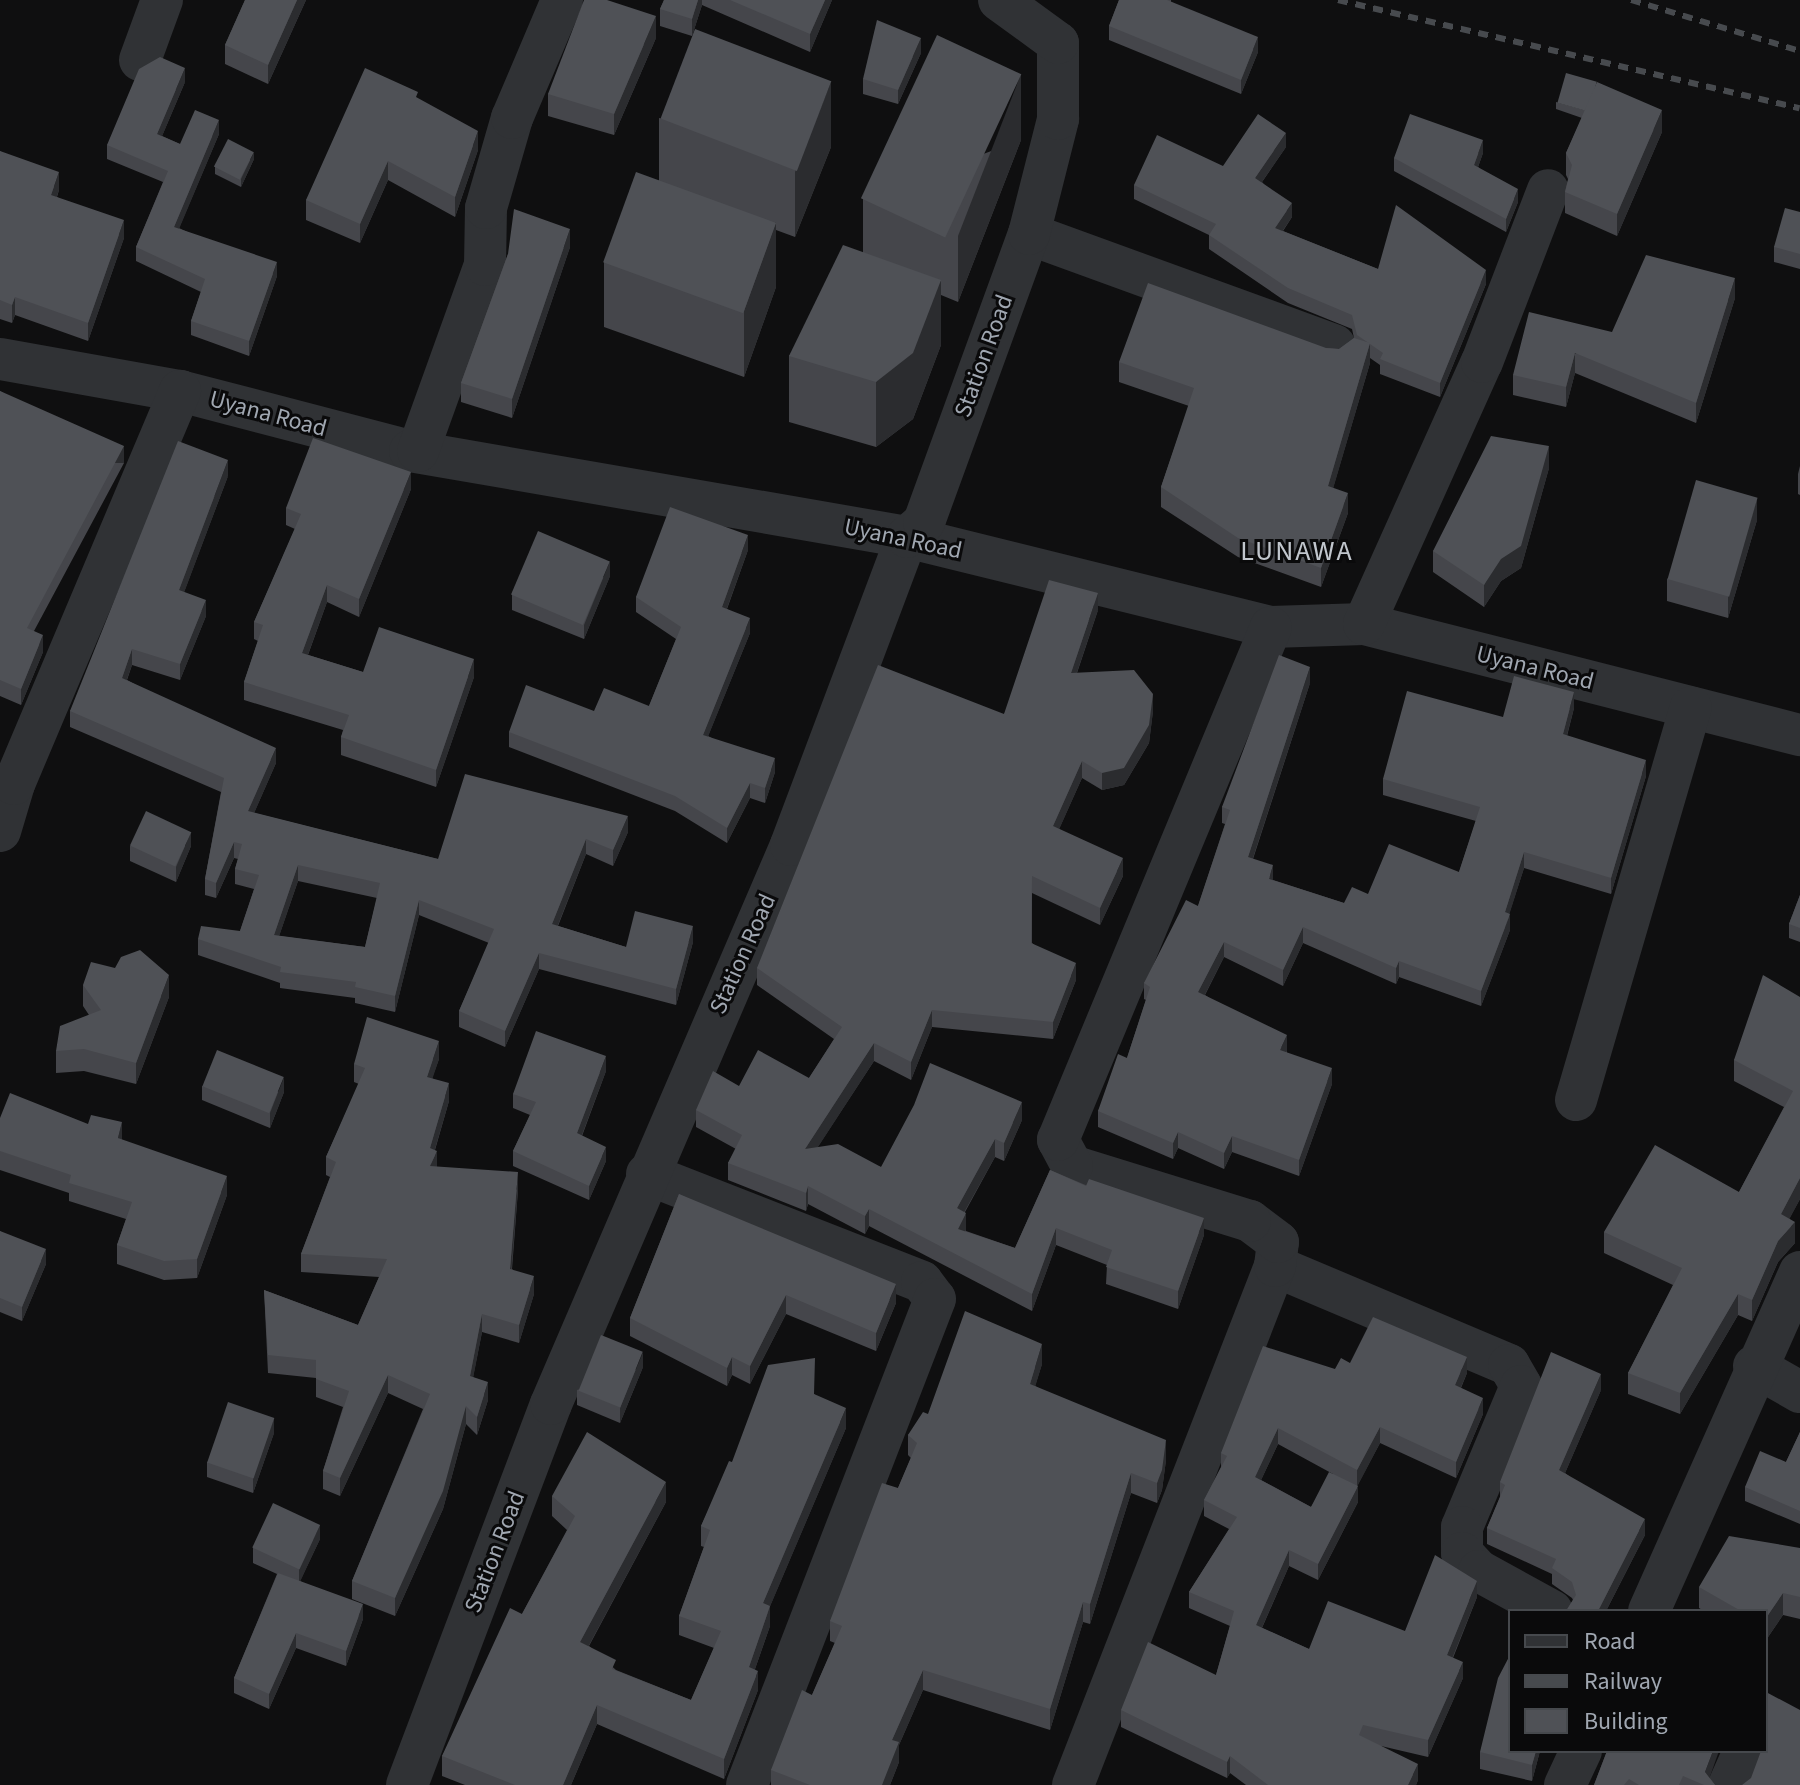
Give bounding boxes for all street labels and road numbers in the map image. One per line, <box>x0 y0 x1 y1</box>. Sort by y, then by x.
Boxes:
street label: Station Road <box>949 291 1019 421</box>
street label: Uyana Road <box>206 385 330 443</box>
street label: Uyana Road <box>841 512 965 566</box>
street label: Uyana Road <box>1473 640 1597 696</box>
street label: Station Road <box>704 890 782 1018</box>
street label: Station Road <box>459 1487 531 1617</box>

